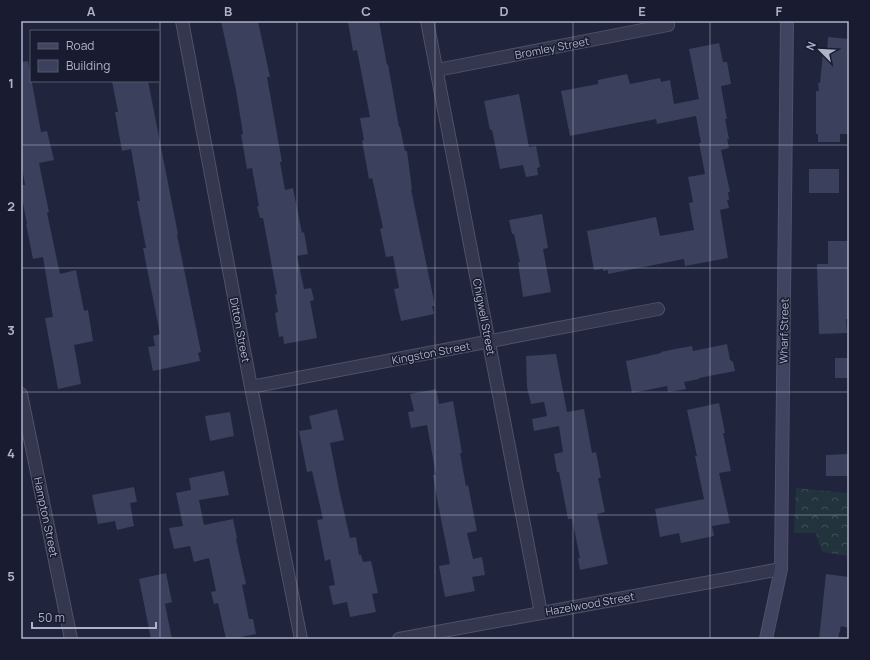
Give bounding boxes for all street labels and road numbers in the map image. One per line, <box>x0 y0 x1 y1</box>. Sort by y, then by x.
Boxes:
street label: Bromley Street <box>513 33 590 62</box>
street label: Chigwell Street <box>470 277 499 357</box>
street label: Ditton Street <box>227 296 254 364</box>
street label: Wharf Street <box>775 298 792 364</box>
street label: Kingston Street <box>390 338 471 367</box>
street label: Hampton Street <box>31 476 62 558</box>
street label: Hazelwood Street <box>544 588 636 619</box>

